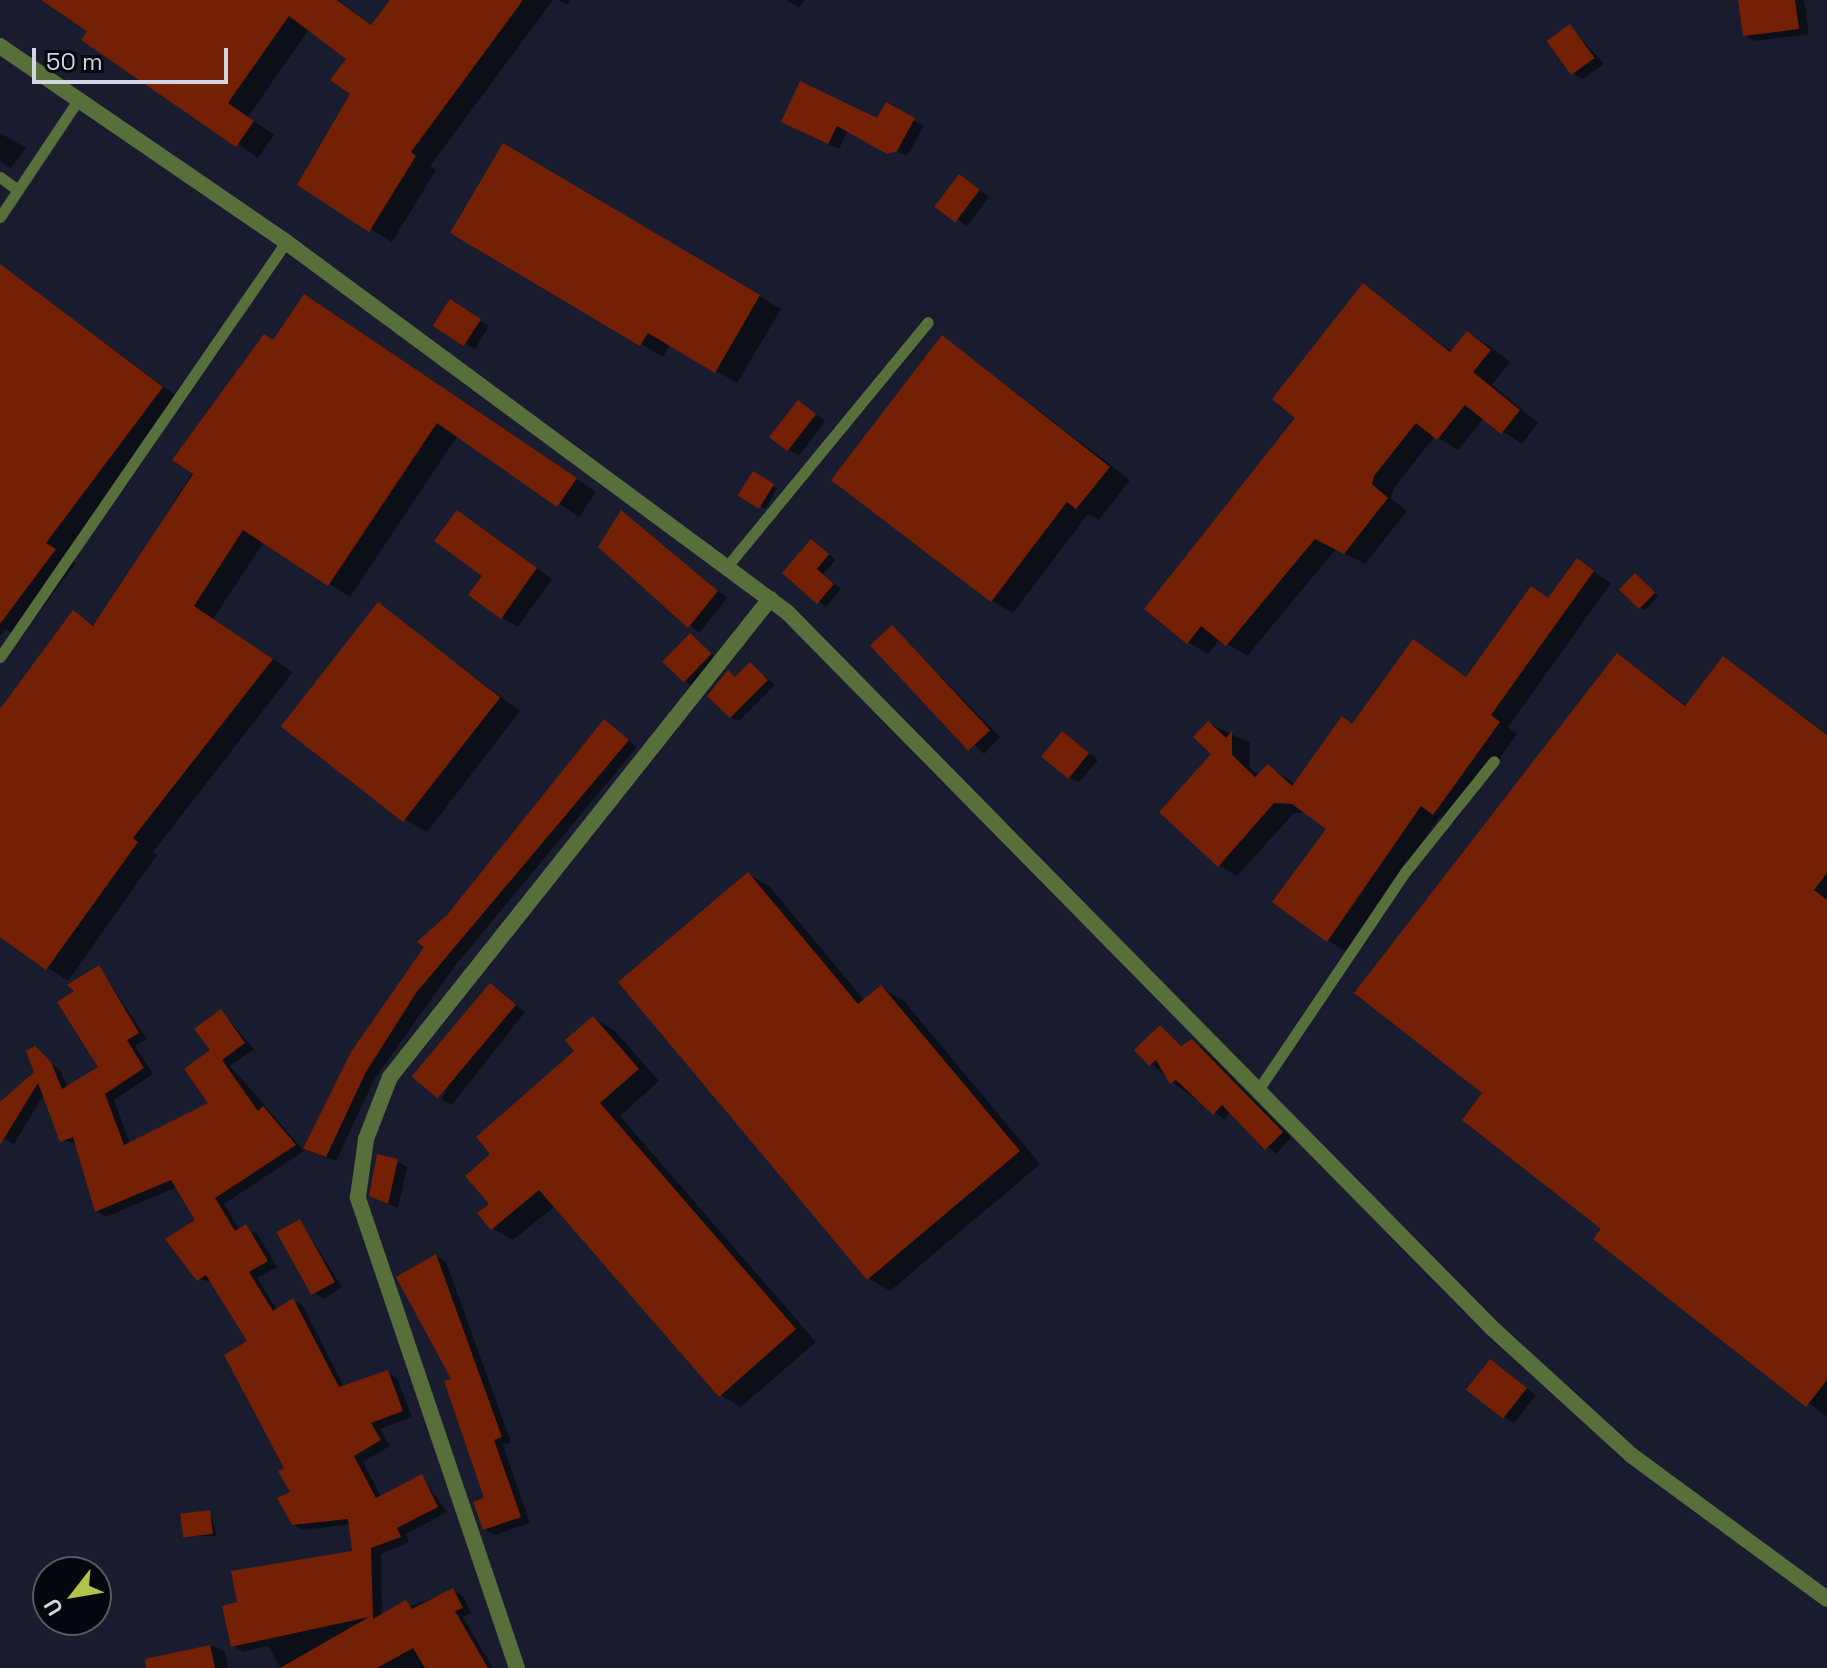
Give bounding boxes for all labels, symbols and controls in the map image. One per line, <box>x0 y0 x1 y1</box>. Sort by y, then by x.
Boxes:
scale bar <box>36 32 232 82</box>
text: 50 m <box>46 46 103 77</box>
north arrow <box>32 1556 112 1636</box>
text: U <box>37 1594 69 1621</box>

